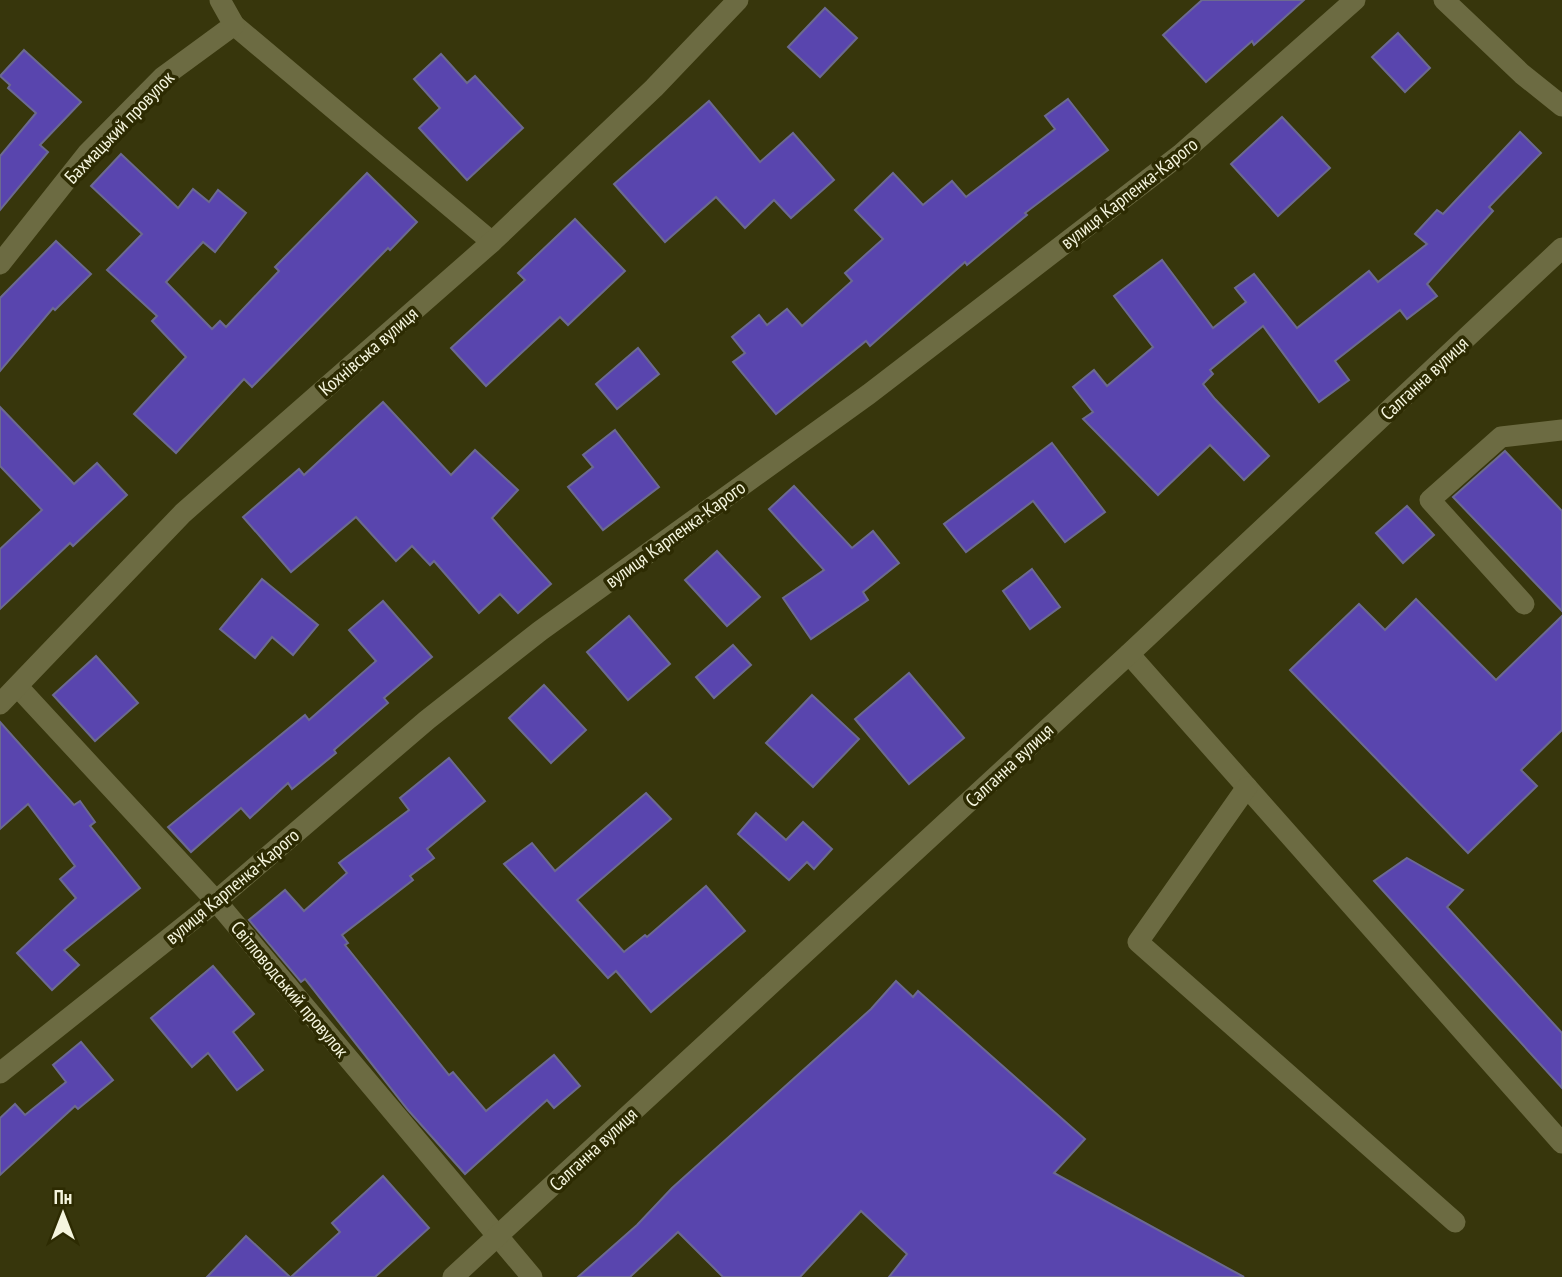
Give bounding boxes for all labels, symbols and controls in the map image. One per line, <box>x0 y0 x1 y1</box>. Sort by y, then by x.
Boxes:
street label: Бахмацький провулок <box>59 65 179 188</box>
street label: вулиця Карпенка-Карого <box>1056 132 1202 254</box>
street label: Кохнівська вулиця <box>314 301 422 401</box>
street label: Салганна вулиця <box>1375 331 1473 425</box>
street label: вулиця Карпенка-Карого <box>600 475 750 593</box>
street label: Салганна вулиця <box>960 718 1058 812</box>
street label: вулиця Карпенка-Карого <box>160 823 304 949</box>
street label: Світловодський провулок <box>226 916 355 1063</box>
street label: Салганна вулиця <box>544 1102 642 1196</box>
north arrow <box>28 1179 98 1249</box>
text: Пн <box>54 1185 72 1209</box>

